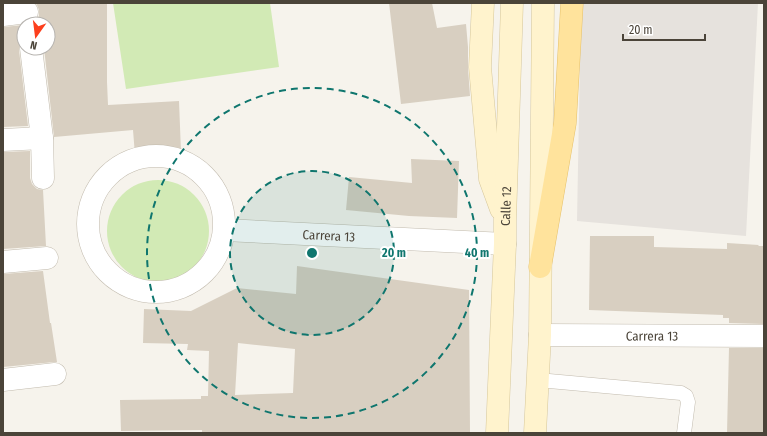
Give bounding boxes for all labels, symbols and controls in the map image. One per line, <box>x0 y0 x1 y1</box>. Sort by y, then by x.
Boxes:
north arrow <box>16 16 56 56</box>
scale bar <box>623 16 705 42</box>
text: 20 m <box>629 23 653 37</box>
text: N <box>29 38 38 52</box>
street label: Calle 12 <box>498 186 514 226</box>
street label: Carrera 13 <box>302 227 356 245</box>
centre of rings <box>305 246 319 260</box>
text: 20 m <box>381 246 406 260</box>
text: 40 m <box>465 246 489 260</box>
street label: Carrera 13 <box>626 328 678 344</box>

